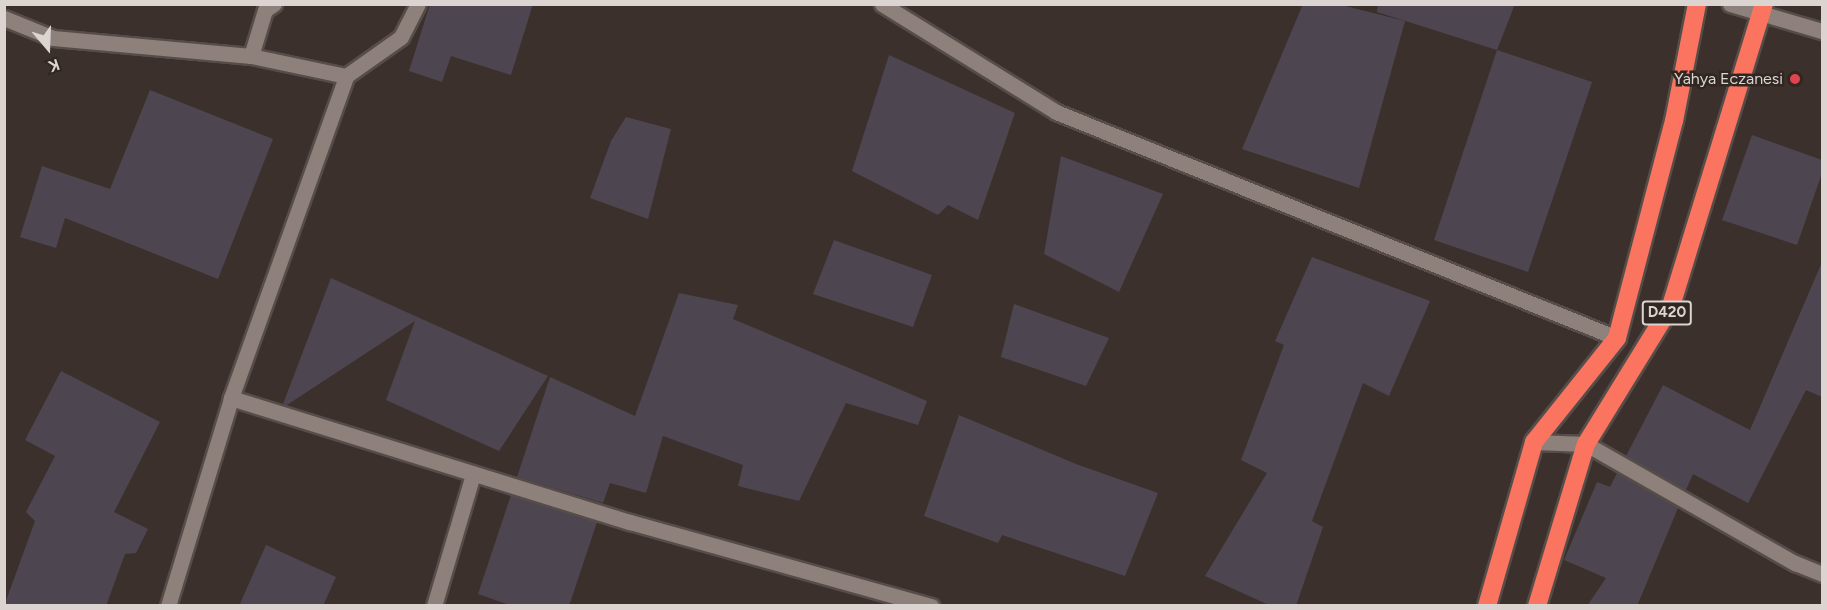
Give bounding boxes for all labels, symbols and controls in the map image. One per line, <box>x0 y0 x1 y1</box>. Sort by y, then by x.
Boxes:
north arrow <box>18 18 78 78</box>
text: K <box>46 55 62 76</box>
place label: Yahya Eczanesi <box>1674 69 1783 89</box>
marker: Yahya Eczanesi <box>1788 72 1802 86</box>
road number: D420 <box>1642 301 1692 325</box>

